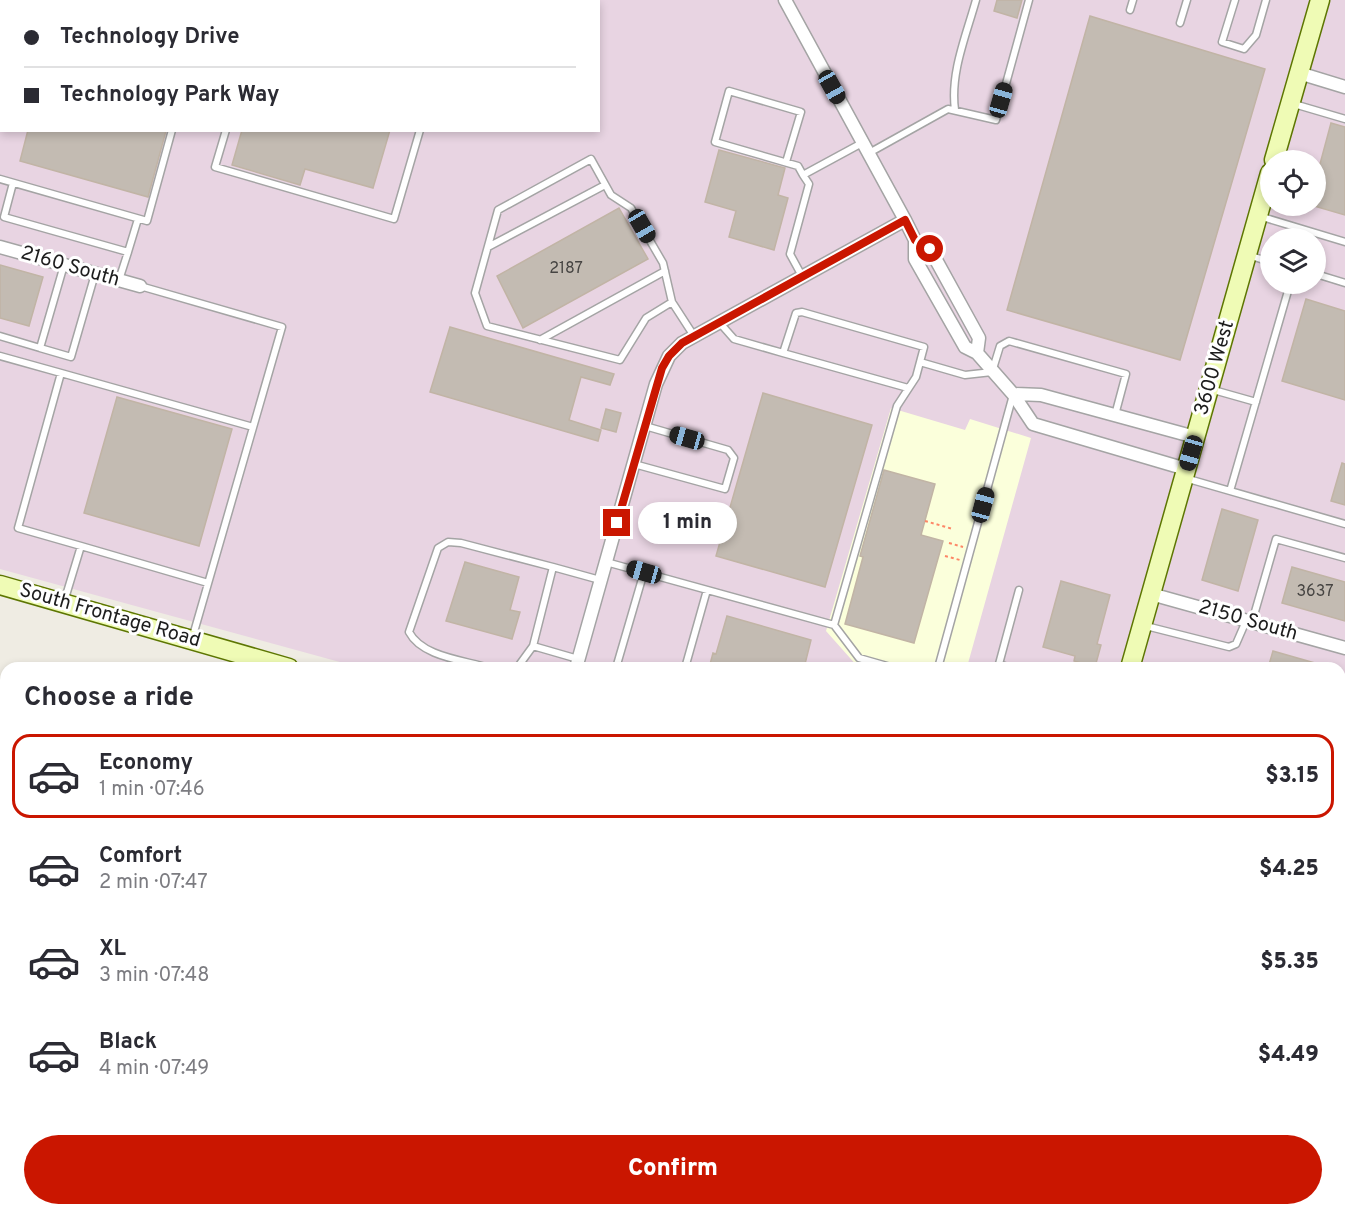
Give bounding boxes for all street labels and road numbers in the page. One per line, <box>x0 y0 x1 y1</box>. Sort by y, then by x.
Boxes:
street label: 2160 South <box>18 240 122 294</box>
street label: 3600 West <box>1189 318 1241 418</box>
street label: South Frontage Road <box>16 578 204 654</box>
street label: 2150 South <box>1195 594 1301 648</box>

